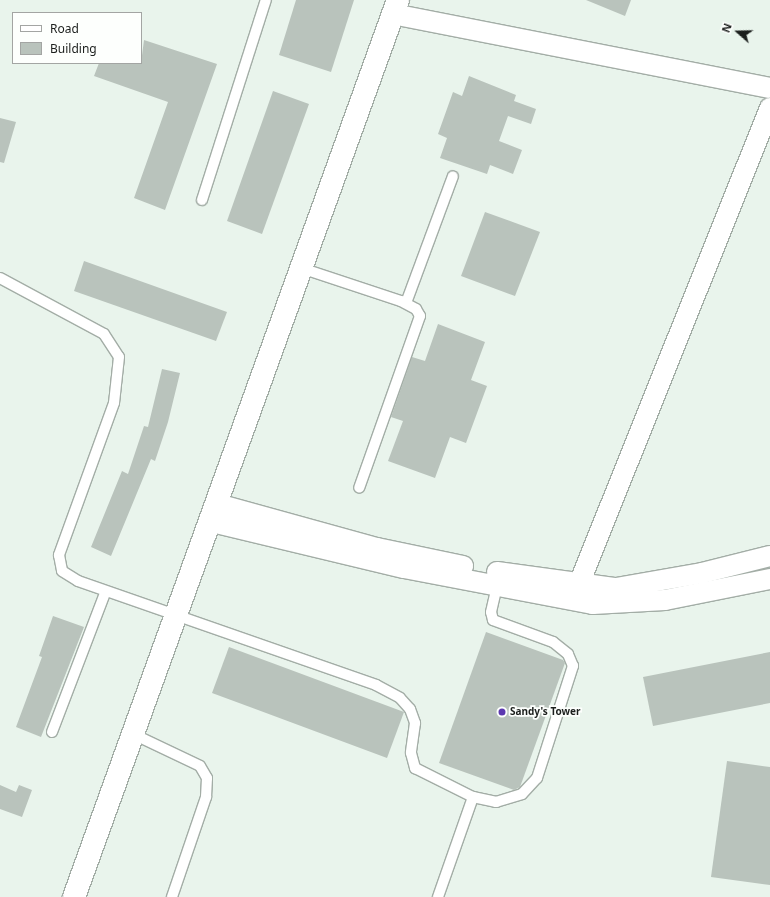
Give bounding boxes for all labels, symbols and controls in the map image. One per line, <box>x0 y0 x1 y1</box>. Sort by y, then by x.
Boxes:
legend <box>12 12 142 64</box>
north arrow <box>718 12 758 52</box>
text: Road <box>50 20 79 37</box>
text: N <box>718 21 735 35</box>
text: Building <box>50 40 97 57</box>
place label: Sandy's Tower <box>510 706 581 718</box>
marker: Sandy's Tower <box>497 707 507 717</box>

